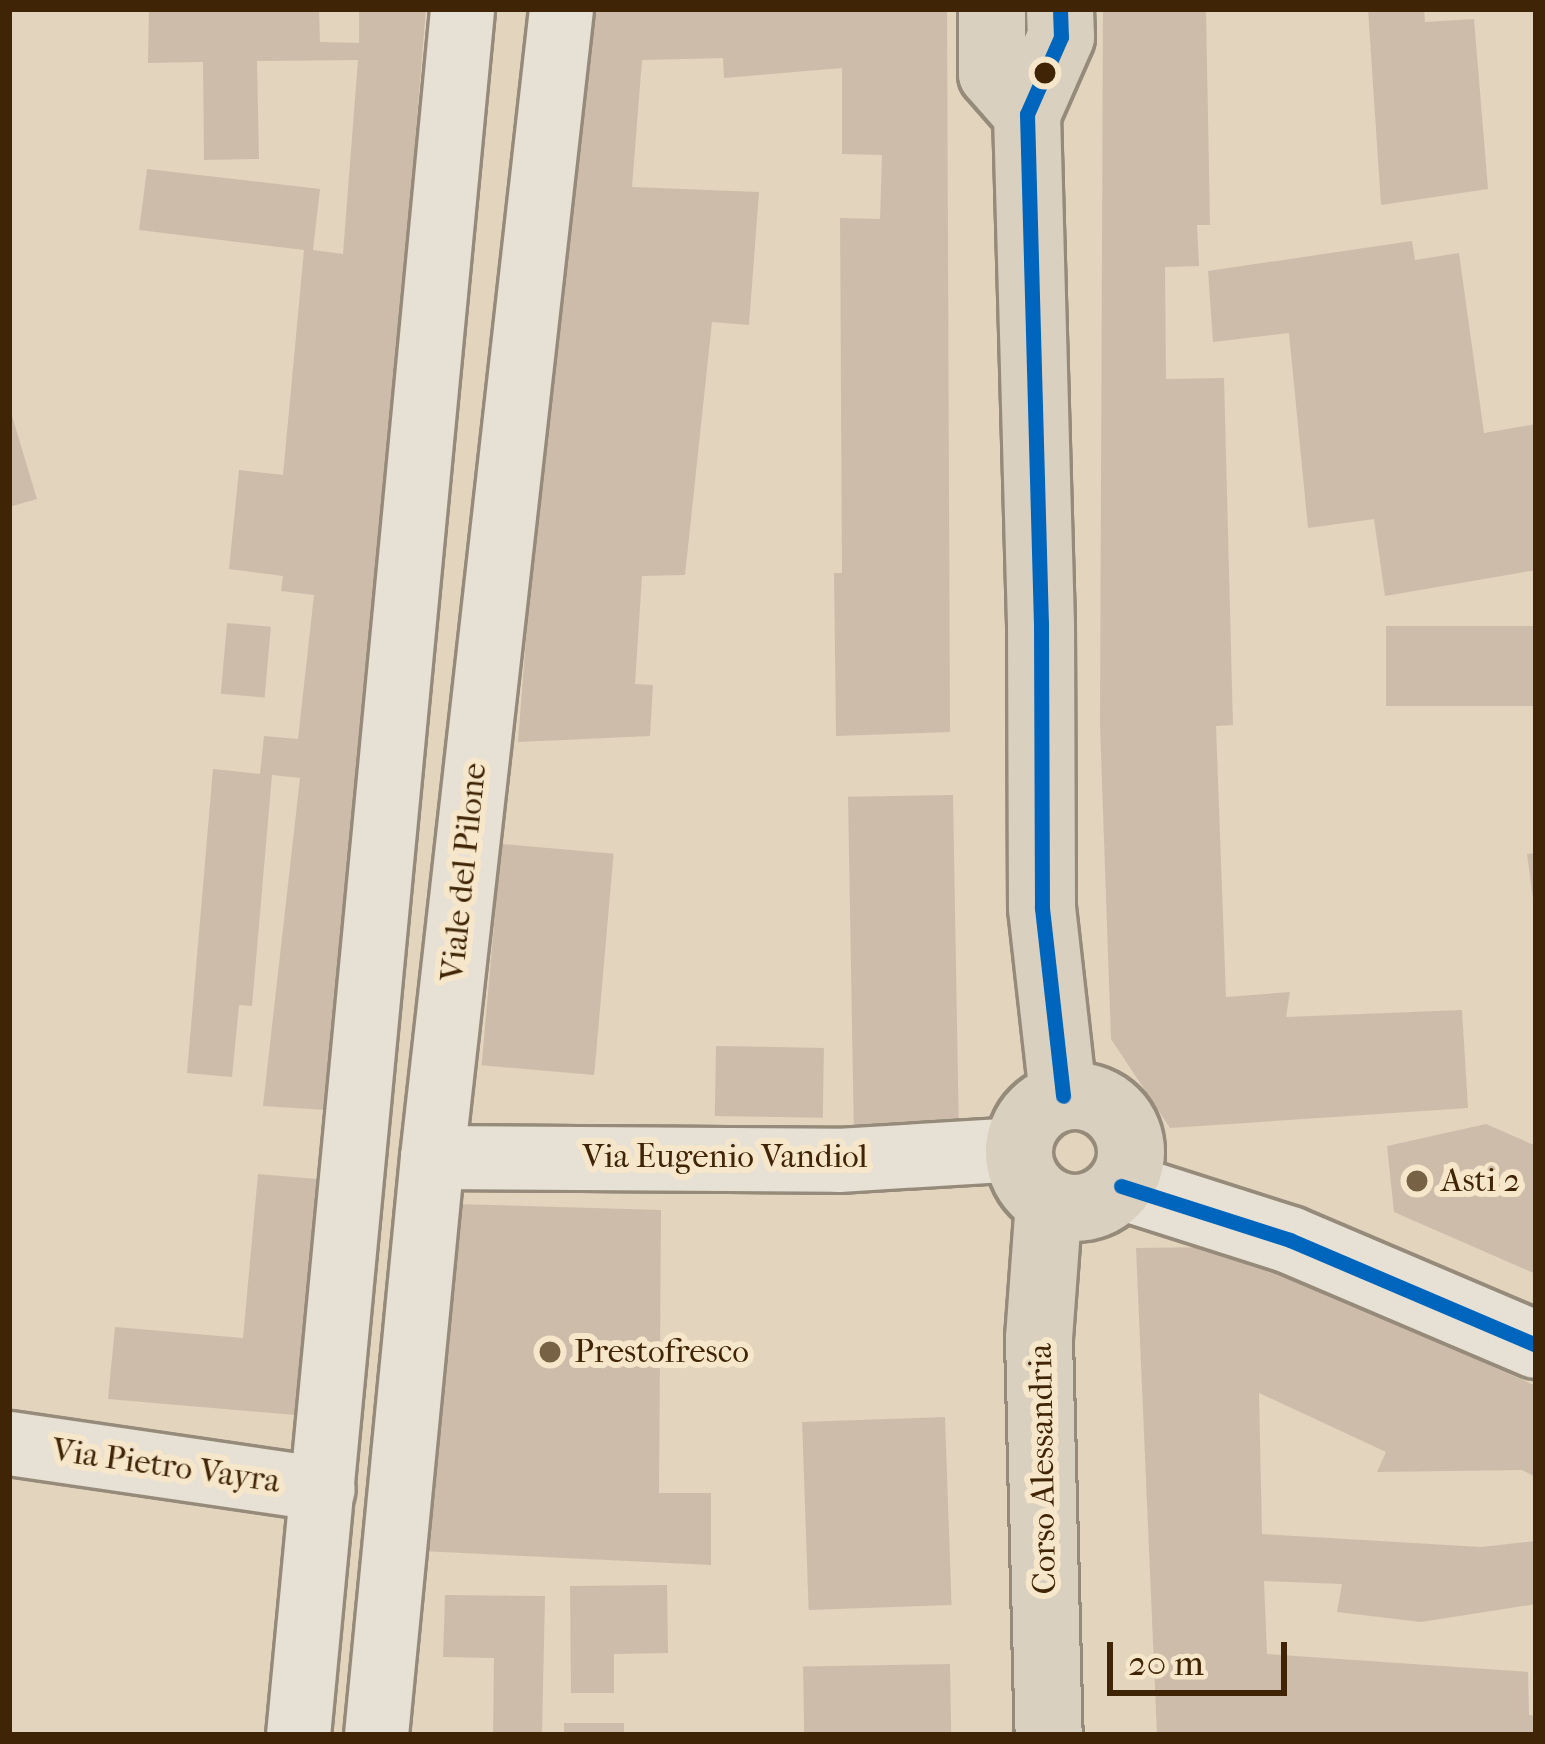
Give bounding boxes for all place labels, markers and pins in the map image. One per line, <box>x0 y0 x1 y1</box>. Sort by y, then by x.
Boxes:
unlabelled marker <box>1034 62 1056 84</box>
place label: Asti 2 <box>1441 1161 1520 1201</box>
marker: Asti 2 <box>1404 1168 1430 1194</box>
place label: Prestofresco <box>574 1332 749 1372</box>
marker: Prestofresco <box>537 1339 563 1365</box>

